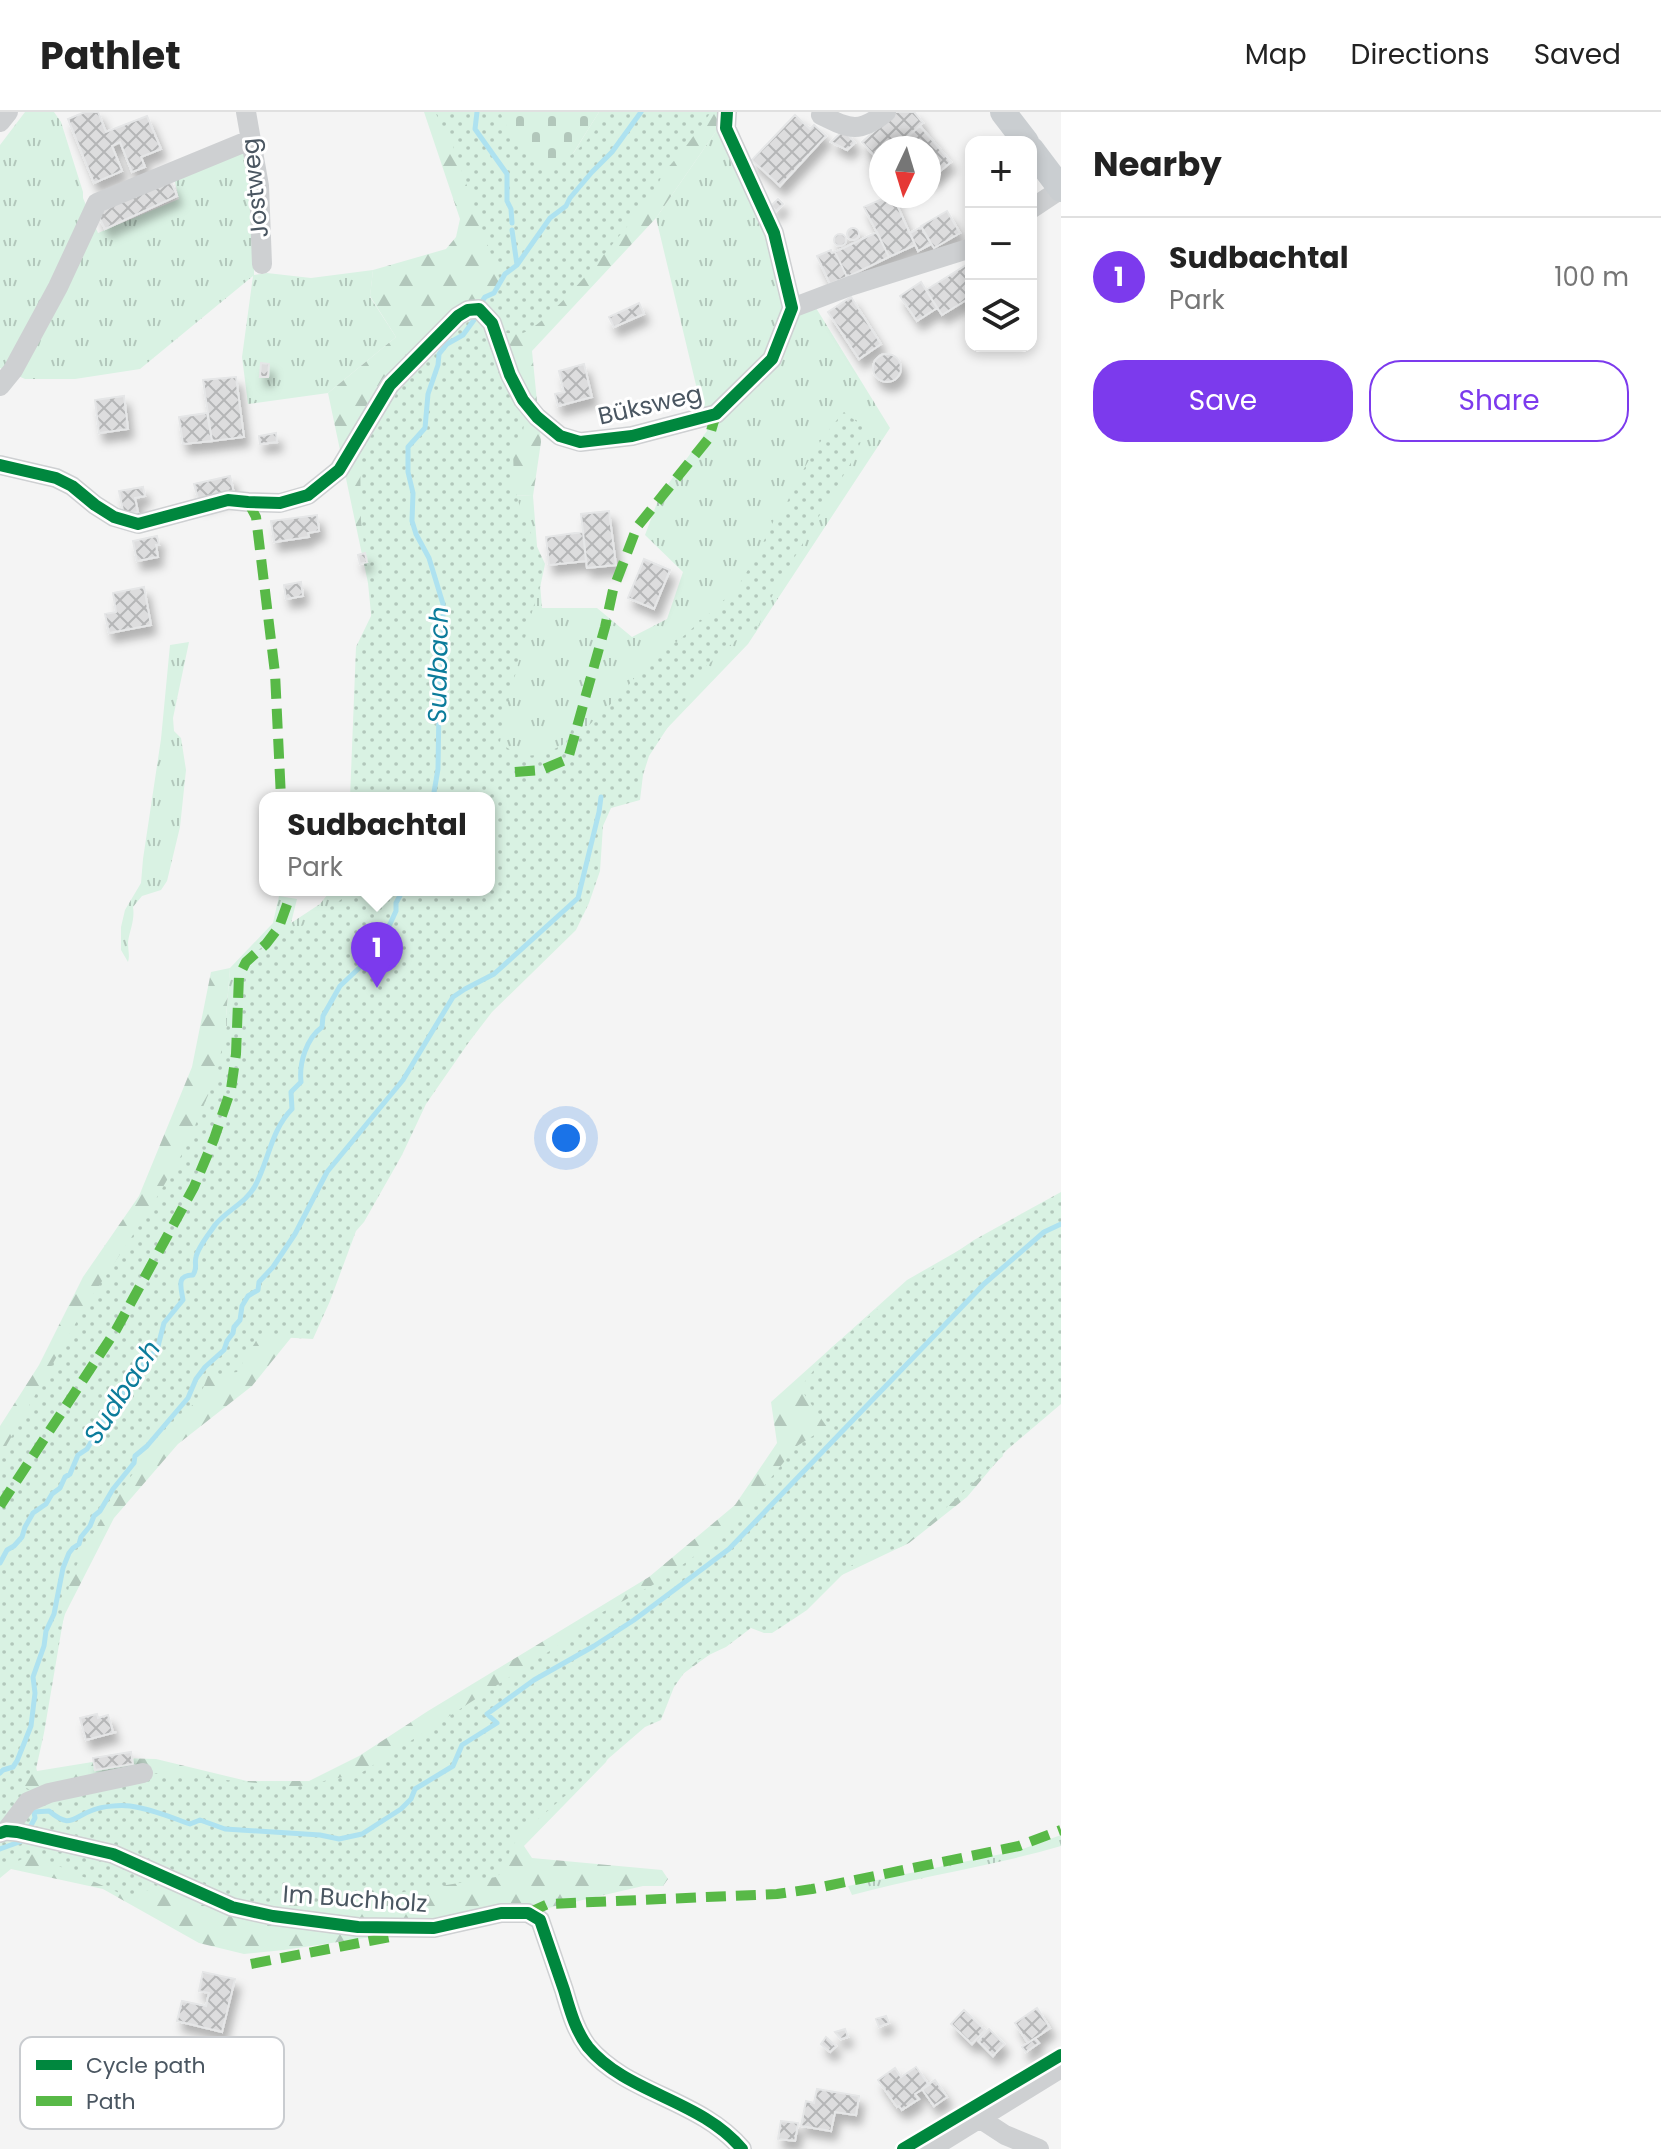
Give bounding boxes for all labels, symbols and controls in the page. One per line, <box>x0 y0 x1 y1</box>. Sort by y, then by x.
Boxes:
text: Pathlet <box>40 29 181 82</box>
text: Map <box>1245 35 1307 74</box>
text: Directions <box>1351 35 1490 74</box>
text: Saved <box>1534 35 1621 74</box>
north arrow <box>869 136 941 208</box>
map controls <box>965 136 1037 352</box>
button: + <box>965 136 1037 208</box>
street label: Jostweg <box>233 137 276 240</box>
text: Nearby <box>1093 140 1222 188</box>
button: − <box>965 208 1037 280</box>
text: Sudbachtal <box>1169 236 1349 279</box>
text: 1 <box>1114 259 1124 295</box>
text: 100 m <box>1554 259 1629 295</box>
button: layers <box>965 280 1037 352</box>
text: Park <box>1169 282 1225 318</box>
button: Save <box>1093 360 1353 442</box>
button: Share <box>1369 360 1629 442</box>
street label: Büksweg <box>595 377 705 432</box>
water label: Sudbach <box>419 606 457 724</box>
popup <box>259 792 495 896</box>
text: Sudbachtal <box>287 803 467 846</box>
text: Park <box>287 849 343 885</box>
pin: 1 <box>351 922 403 988</box>
your location <box>546 1118 586 1158</box>
water label: Sudbach <box>75 1333 169 1451</box>
street label: Im Buchholz <box>282 1877 428 1920</box>
legend <box>20 2037 284 2129</box>
text: Cycle path <box>86 2050 205 2081</box>
text: Path <box>86 2086 136 2117</box>

